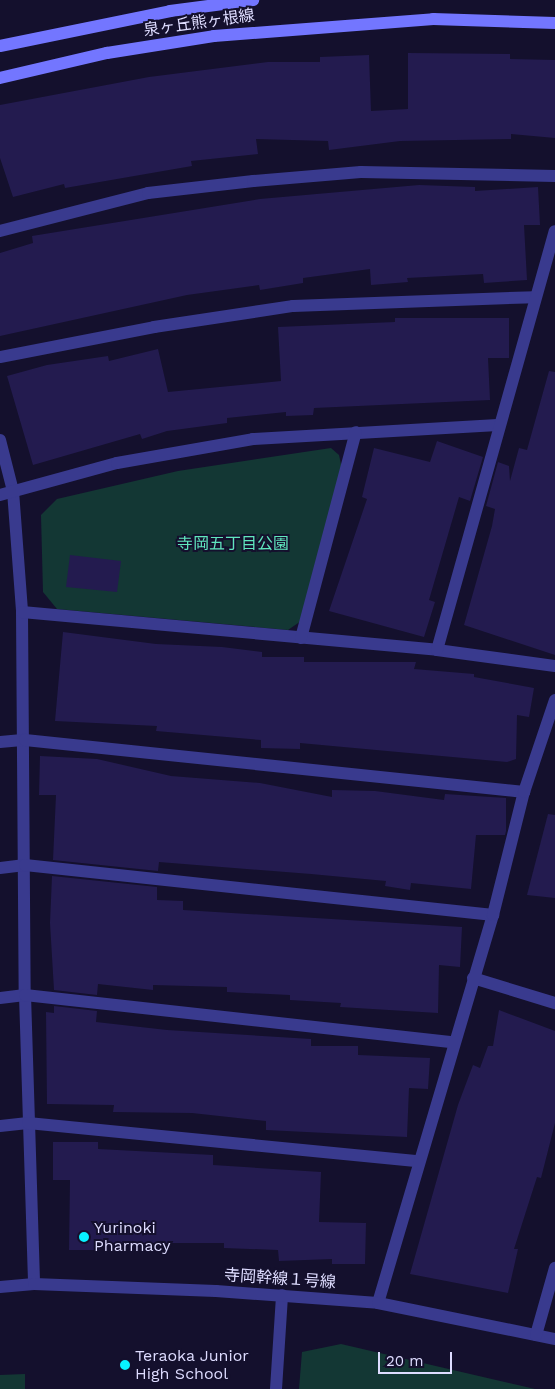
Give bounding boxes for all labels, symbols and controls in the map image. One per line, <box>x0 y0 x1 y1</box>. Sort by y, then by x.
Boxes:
street label: 泉ヶ丘熊ヶ根線 <box>142 6 256 40</box>
park label: 寺岡五丁目公園 <box>177 534 289 554</box>
place label: Yurinoki Pharmacy <box>94 1218 170 1256</box>
marker: Yurinoki Pharmacy <box>78 1231 90 1243</box>
street label: 寺岡幹線１号線 <box>223 1266 337 1292</box>
scale bar <box>380 1342 454 1374</box>
place label: Teraoka Junior High School <box>135 1346 250 1384</box>
text: 20 m <box>386 1352 424 1370</box>
marker: Teraoka Junior High School <box>119 1359 131 1371</box>

